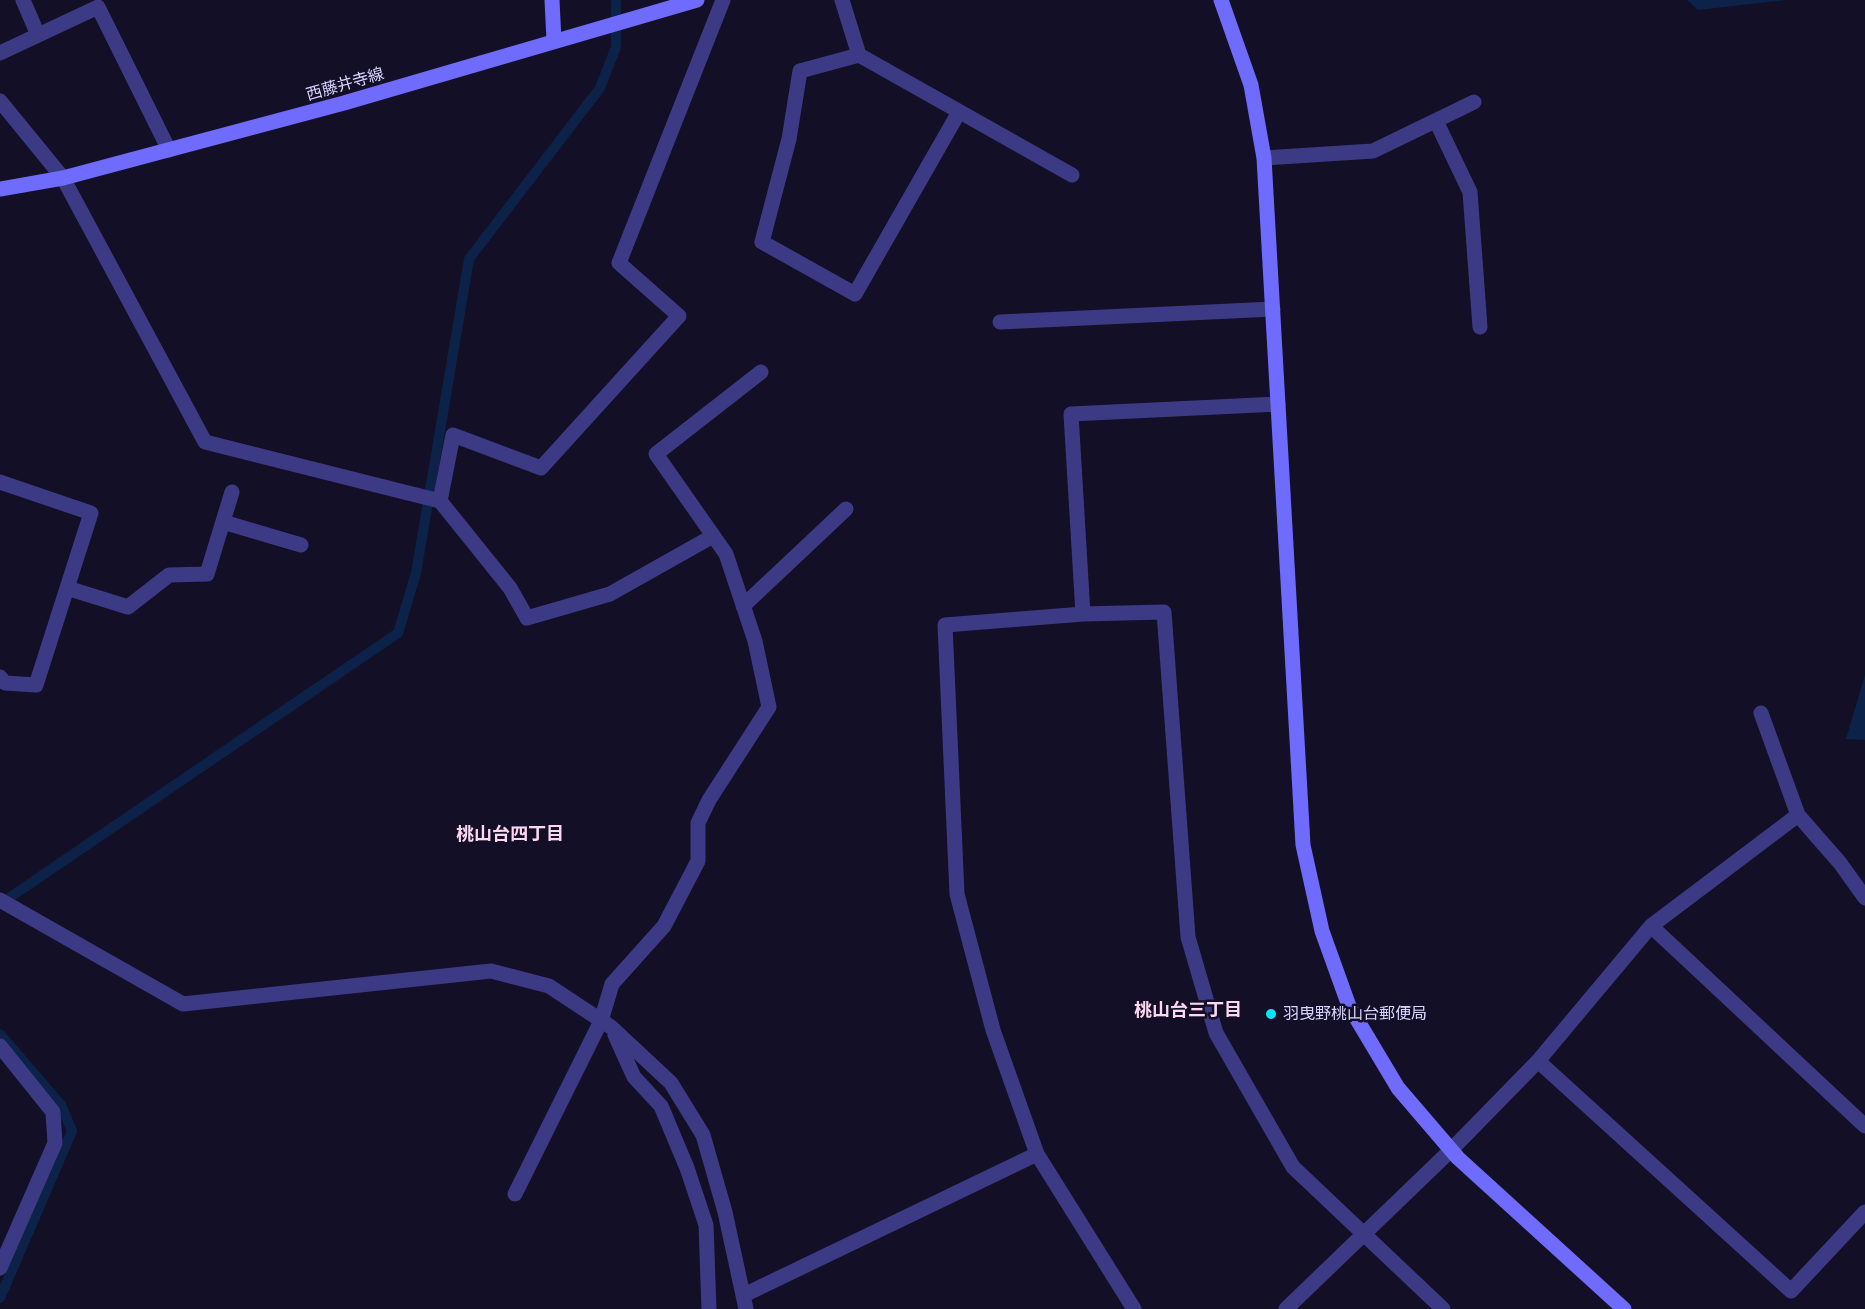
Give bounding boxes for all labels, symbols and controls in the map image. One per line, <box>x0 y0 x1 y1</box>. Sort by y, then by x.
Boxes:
street label: 西藤井寺線 <box>304 64 386 104</box>
district label: 桃山台四丁目 <box>456 823 564 845</box>
district label: 桃山台三丁目 <box>1134 999 1242 1021</box>
place label: 羽曳野桃山台郵便局 <box>1283 1004 1427 1024</box>
marker: 羽曳野桃山台郵便局 <box>1264 1007 1278 1021</box>

